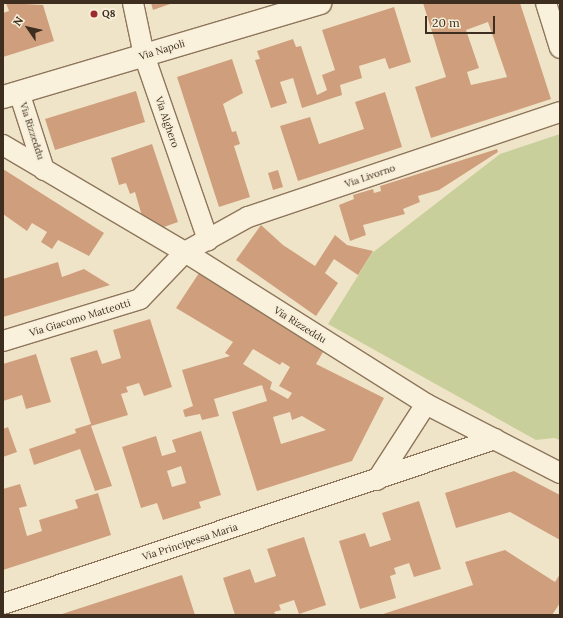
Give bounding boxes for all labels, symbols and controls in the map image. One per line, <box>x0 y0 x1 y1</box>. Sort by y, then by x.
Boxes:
north arrow <box>8 8 48 48</box>
place label: Q8 <box>102 8 115 20</box>
scale bar <box>427 8 497 34</box>
marker: Q8 <box>89 9 99 19</box>
text: N <box>10 14 26 29</box>
text: 20 m <box>432 15 460 30</box>
street label: Via Napoli <box>138 37 186 63</box>
street label: Via Alghero <box>153 95 181 149</box>
street label: Via Rizzeddu <box>17 101 47 161</box>
street label: Via Livorno <box>343 162 397 190</box>
street label: Via Giacomo Matteotti <box>28 297 132 339</box>
street label: Via Rizzeddu <box>272 304 328 346</box>
street label: Via Principessa Maria <box>141 521 239 563</box>

